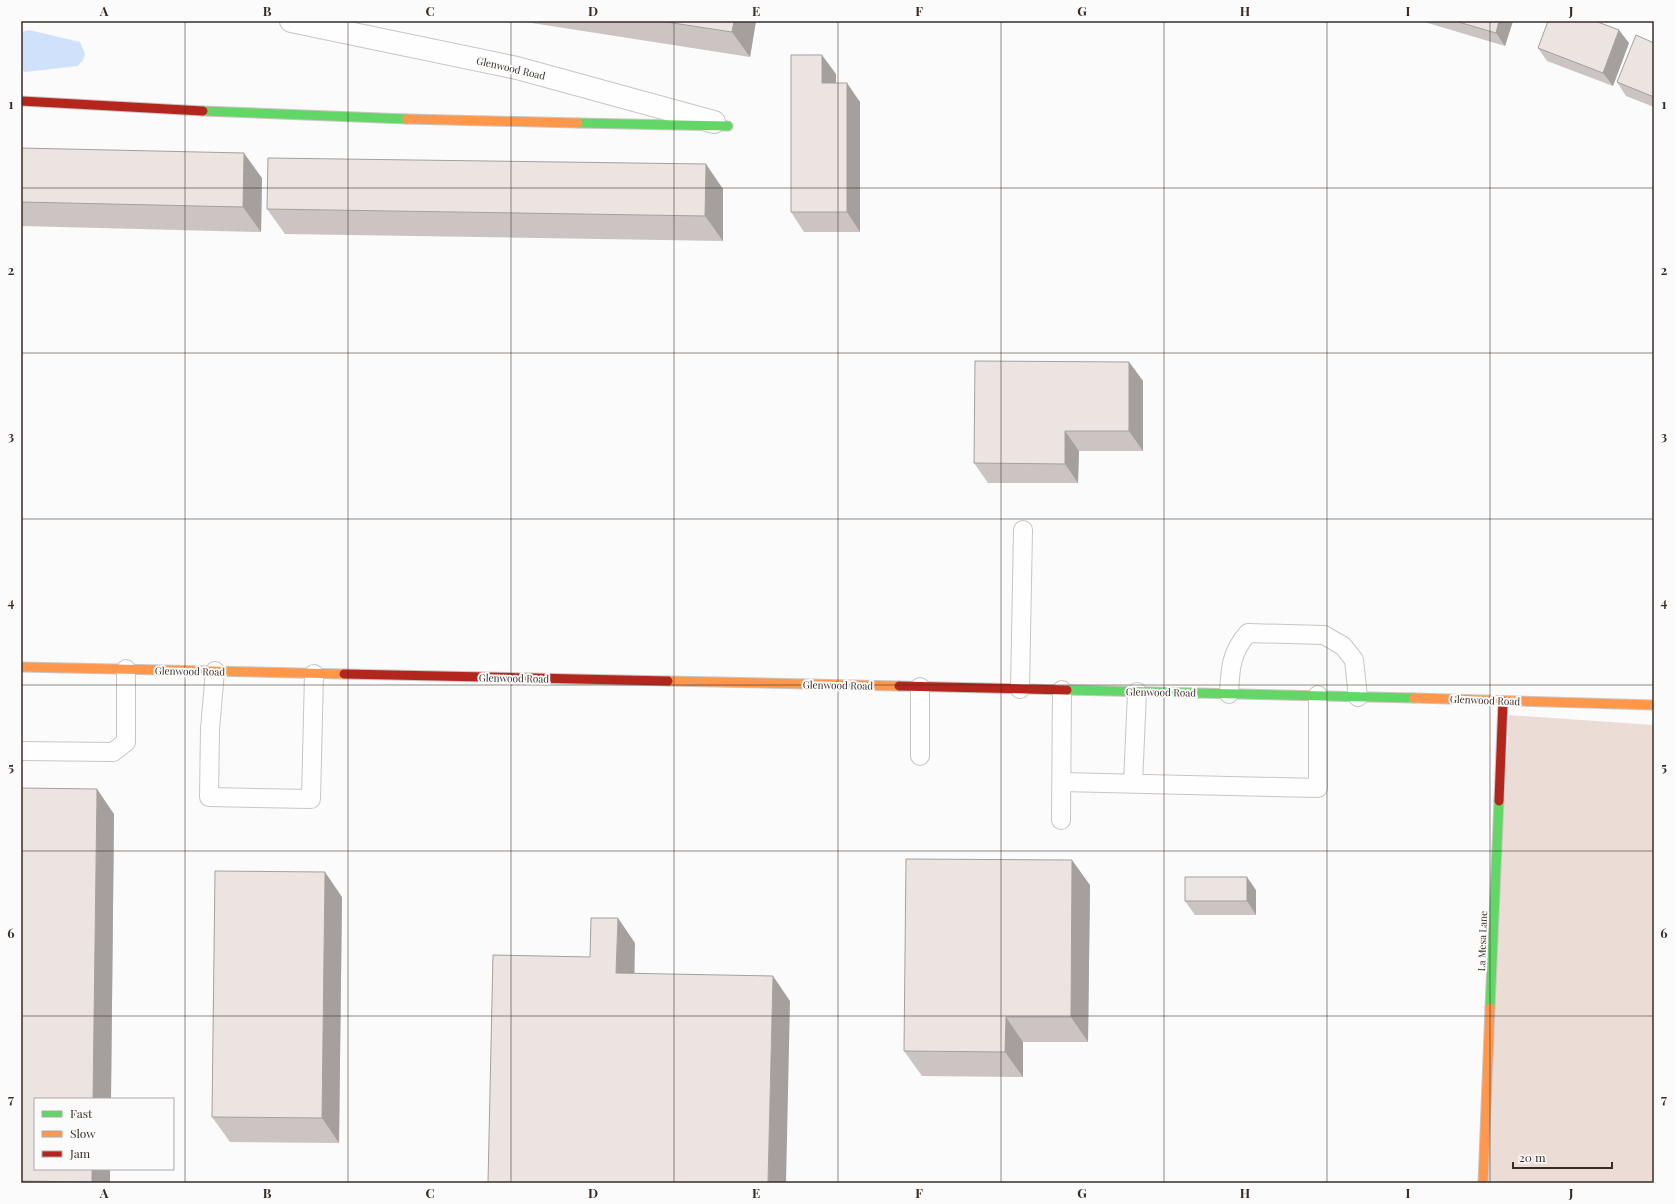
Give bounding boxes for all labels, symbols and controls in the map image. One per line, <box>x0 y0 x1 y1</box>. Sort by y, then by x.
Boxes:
text: A <box>99 2 109 19</box>
text: B <box>263 2 272 19</box>
text: C <box>425 2 435 19</box>
text: D <box>588 2 598 19</box>
text: E <box>752 2 760 19</box>
text: F <box>915 2 923 19</box>
text: G <box>1077 2 1087 19</box>
text: H <box>1240 2 1250 19</box>
text: I <box>1406 2 1411 19</box>
text: J <box>1568 2 1574 19</box>
street label: Glenwood Road <box>475 53 547 83</box>
text: 1 <box>9 95 14 112</box>
text: 1 <box>1662 95 1667 112</box>
text: 2 <box>8 261 15 278</box>
text: 2 <box>1661 261 1668 278</box>
text: 3 <box>8 427 14 444</box>
text: 3 <box>1661 427 1667 444</box>
text: 4 <box>8 593 15 610</box>
text: 4 <box>1661 593 1668 610</box>
street label: Glenwood Road <box>155 663 225 679</box>
street label: Glenwood Road <box>479 670 549 686</box>
street label: Glenwood Road <box>803 677 873 693</box>
street label: Glenwood Road <box>1126 684 1196 700</box>
street label: Glenwood Road <box>1450 692 1521 708</box>
text: 5 <box>8 758 14 775</box>
text: 5 <box>1661 758 1667 775</box>
street label: La Mesa Lane <box>1474 911 1490 971</box>
text: 6 <box>7 924 15 941</box>
text: 6 <box>1660 924 1668 941</box>
text: 7 <box>8 1090 14 1107</box>
text: 7 <box>1661 1090 1667 1107</box>
legend <box>34 1098 174 1170</box>
text: Fast <box>70 1105 93 1121</box>
text: Slow <box>70 1125 96 1141</box>
scale bar <box>1513 1144 1612 1170</box>
text: Jam <box>69 1145 91 1161</box>
text: 20 m <box>1519 1149 1546 1165</box>
text: A <box>99 1184 109 1201</box>
text: B <box>263 1184 272 1201</box>
text: C <box>425 1184 435 1201</box>
text: D <box>588 1184 598 1201</box>
text: E <box>752 1184 760 1201</box>
text: F <box>915 1184 923 1201</box>
text: G <box>1077 1184 1087 1201</box>
text: H <box>1240 1184 1250 1201</box>
text: I <box>1406 1184 1411 1201</box>
text: J <box>1568 1184 1574 1201</box>

